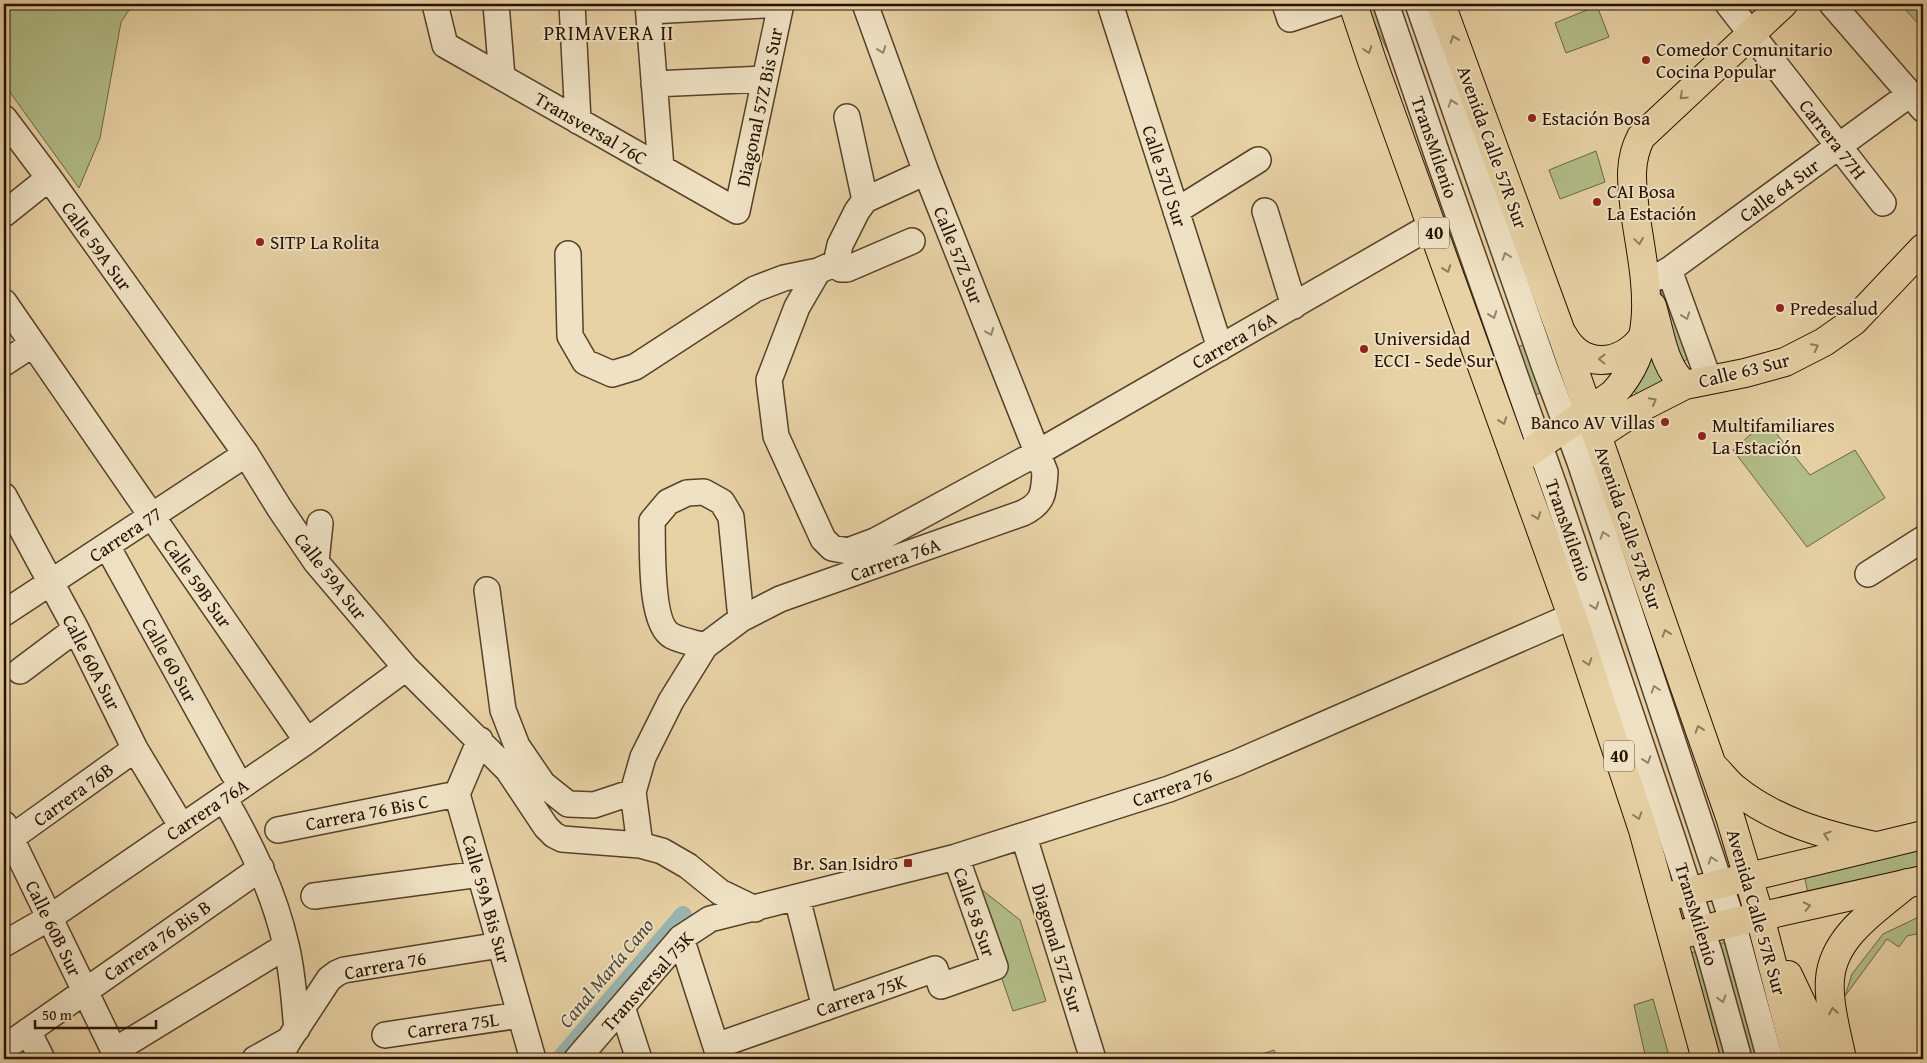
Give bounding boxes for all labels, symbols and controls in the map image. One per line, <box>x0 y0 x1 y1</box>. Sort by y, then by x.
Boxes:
district label: PRIMAVERA II <box>544 18 674 47</box>
street label: Diagonal 57Z Bis Sur <box>728 25 790 189</box>
one-way arrow <box>1450 35 1460 44</box>
place label: Comedor Comunitario Cocina Popular <box>1656 35 1833 85</box>
one-way arrow <box>876 45 886 53</box>
one-way arrow <box>1362 45 1372 54</box>
marker: Comedor Comunitario Cocina Popular <box>1640 54 1652 66</box>
street label: Avenida Calle 57R Sur <box>1450 62 1536 233</box>
street label: Transversal 76C <box>529 84 653 172</box>
one-way arrow <box>1680 90 1689 99</box>
street label: TransMilenio <box>1404 92 1466 202</box>
street label: Carrera 77H <box>1793 93 1873 185</box>
one-way arrow <box>1448 99 1458 107</box>
place label: Estación Bosa <box>1542 104 1650 132</box>
marker: Estación Bosa <box>1526 112 1538 124</box>
street label: Calle 57U Sur <box>1135 122 1195 231</box>
street label: Calle 64 Sur <box>1733 151 1825 229</box>
place label: CAI Bosa La Estación <box>1607 177 1697 227</box>
street label: Calle 59A Sur <box>55 196 139 297</box>
marker: CAI Bosa La Estación <box>1591 196 1603 208</box>
street label: Calle 57Z Sur <box>927 202 991 308</box>
road number: 40 <box>1419 218 1449 248</box>
place label: SITP La Rolita <box>270 228 380 256</box>
marker: SITP La Rolita <box>254 236 266 248</box>
one-way arrow <box>1634 237 1644 246</box>
one-way arrow <box>1502 252 1512 261</box>
one-way arrow <box>1441 264 1451 273</box>
place label: Predesalud <box>1790 294 1879 322</box>
marker: Predesalud <box>1774 302 1786 314</box>
street label: Carrera 76A <box>1186 304 1282 376</box>
one-way arrow <box>1488 310 1498 318</box>
one-way arrow <box>1680 311 1690 320</box>
place label: Universidad ECCI - Sede Sur <box>1374 324 1494 374</box>
one-way arrow <box>983 327 994 336</box>
marker: Universidad ECCI - Sede Sur <box>1358 343 1370 355</box>
one-way arrow <box>1810 343 1819 353</box>
street label: Calle 63 Sur <box>1696 345 1793 395</box>
one-way arrow <box>1598 354 1606 364</box>
one-way arrow <box>1648 397 1657 407</box>
place label: Banco AV Villas <box>1531 408 1655 436</box>
place label: Multifamiliares La Estación <box>1712 411 1835 461</box>
marker: Banco AV Villas <box>1659 416 1671 428</box>
one-way arrow <box>1497 417 1507 425</box>
marker: Multifamiliares La Estación <box>1696 430 1708 442</box>
street label: Avenida Calle 57R Sur <box>1588 442 1670 614</box>
street label: TransMilenio <box>1538 475 1600 585</box>
street label: Carrera 77 <box>83 499 167 569</box>
one-way arrow <box>1531 511 1541 519</box>
street label: Calle 59A Sur <box>288 526 374 626</box>
street label: Carrera 76A <box>846 530 944 588</box>
one-way arrow <box>1600 531 1610 540</box>
street label: Calle 59B Sur <box>157 532 239 634</box>
one-way arrow <box>1589 602 1599 610</box>
street label: Calle 60A Sur <box>56 609 128 715</box>
street label: Calle 60 Sur <box>135 613 205 708</box>
one-way arrow <box>1662 629 1672 638</box>
one-way arrow <box>1582 657 1592 666</box>
one-way arrow <box>1651 685 1661 694</box>
one-way arrow <box>1695 726 1705 734</box>
road number: 40 <box>1604 740 1634 771</box>
street label: Carrera 76B <box>27 755 119 833</box>
one-way arrow <box>1641 756 1651 764</box>
street label: Carrera 76 <box>1128 760 1216 814</box>
street label: Carrera 76A <box>160 771 254 847</box>
street label: Carrera 76 Bis C <box>303 786 431 838</box>
one-way arrow <box>1633 812 1643 820</box>
street label: Avenida Calle 57R Sur <box>1720 826 1794 999</box>
one-way arrow <box>1824 831 1832 841</box>
street label: Calle 59A Bis Sur <box>455 832 519 967</box>
place label: Br. San Isidro <box>793 849 898 877</box>
one-way arrow <box>1708 856 1718 865</box>
marker: Br. San Isidro <box>902 857 914 869</box>
street label: TransMilenio <box>1668 859 1726 969</box>
street label: Calle 58 Sur <box>947 863 1003 961</box>
street label: Calle 60B Sur <box>19 875 89 981</box>
street label: Diagonal 57Z Sur <box>1025 880 1091 1016</box>
street label: Carrera 76 Bis B <box>98 893 216 987</box>
one-way arrow <box>1803 901 1812 912</box>
water label: Canal María Cano <box>551 911 660 1034</box>
street label: Transversal 75K <box>594 924 700 1037</box>
street label: Carrera 76 <box>342 943 428 987</box>
street label: Carrera 75K <box>812 966 911 1024</box>
one-way arrow <box>1716 994 1727 1003</box>
scale bar <box>35 998 156 1030</box>
text: 50 m <box>42 1004 73 1025</box>
street label: Carrera 75L <box>406 1005 500 1045</box>
one-way arrow <box>1829 1007 1839 1016</box>

